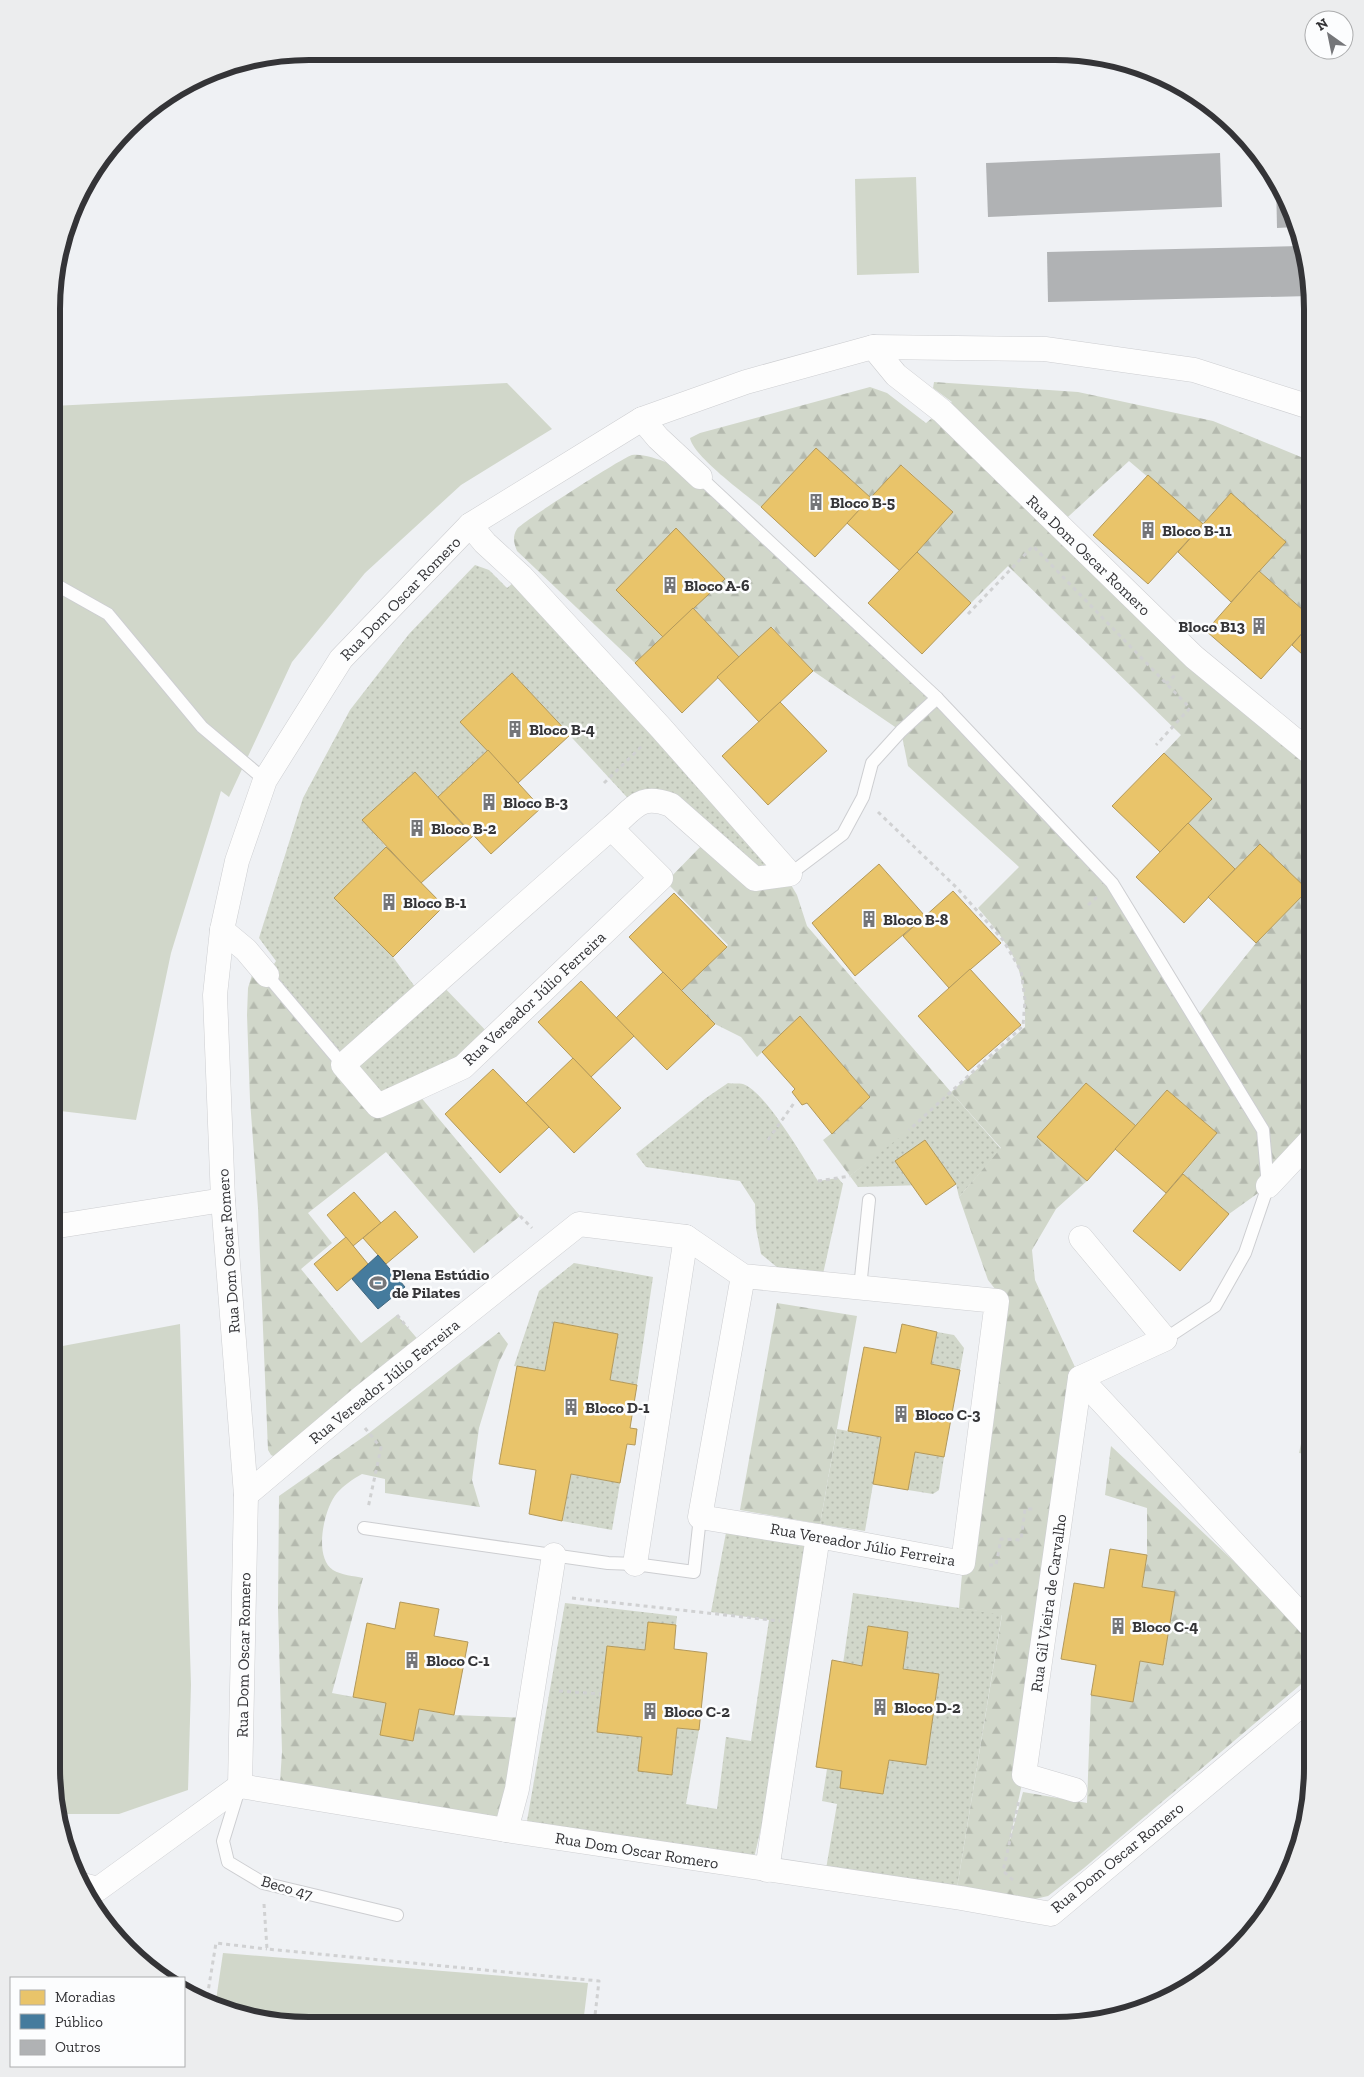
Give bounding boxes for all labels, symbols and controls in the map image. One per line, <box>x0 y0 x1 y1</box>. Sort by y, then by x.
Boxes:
north arrow <box>1304 10 1354 60</box>
text: N <box>1313 14 1332 35</box>
street label: Rua Dom Oscar Romero <box>1023 491 1155 620</box>
building icon: Bloco B-5 <box>806 492 826 512</box>
place label: Bloco B-5 <box>830 493 895 512</box>
building icon: Bloco B-11 <box>1138 520 1158 540</box>
place label: Bloco B-11 <box>1162 521 1232 540</box>
street label: Rua Dom Oscar Romero <box>336 532 465 664</box>
building icon: Bloco A-6 <box>660 575 680 595</box>
place label: Bloco A-6 <box>684 576 750 595</box>
building icon: Bloco B13 <box>1249 616 1269 636</box>
place label: Bloco B13 <box>1178 617 1245 636</box>
building icon: Bloco B-4 <box>505 719 525 739</box>
place label: Bloco B-4 <box>529 720 595 739</box>
building icon: Bloco B-3 <box>479 792 499 812</box>
place label: Bloco B-3 <box>503 793 569 812</box>
building icon: Bloco B-2 <box>407 818 427 838</box>
place label: Bloco B-2 <box>431 819 497 838</box>
building icon: Bloco B-1 <box>379 892 399 912</box>
place label: Bloco B-1 <box>403 893 467 912</box>
building icon: Bloco B-8 <box>859 909 879 929</box>
place label: Bloco B-8 <box>883 910 949 929</box>
street label: Rua Vereador Júlio Ferreira <box>459 927 610 1069</box>
street label: Rua Dom Oscar Romero <box>213 1168 244 1334</box>
place label: Plena Estúdio de Pilates <box>392 1265 490 1302</box>
sports icon: Plena Estúdio de Pilates <box>368 1273 388 1293</box>
street label: Rua Vereador Júlio Ferreira <box>305 1315 463 1448</box>
building icon: Bloco D-1 <box>561 1397 581 1417</box>
place label: Bloco D-1 <box>585 1398 650 1417</box>
building icon: Bloco C-3 <box>891 1404 911 1424</box>
place label: Bloco C-3 <box>915 1405 981 1424</box>
street label: Rua Gil Vieira de Carvalho <box>1027 1513 1070 1693</box>
street label: Rua Vereador Júlio Ferreira <box>769 1519 957 1570</box>
street label: Rua Dom Oscar Romero <box>233 1572 254 1738</box>
building icon: Bloco C-4 <box>1108 1616 1128 1636</box>
place label: Bloco C-4 <box>1132 1617 1198 1636</box>
building icon: Bloco C-1 <box>402 1650 422 1670</box>
place label: Bloco C-1 <box>426 1651 490 1670</box>
building icon: Bloco D-2 <box>870 1697 890 1717</box>
place label: Bloco D-2 <box>894 1698 961 1717</box>
building icon: Bloco C-2 <box>640 1701 660 1721</box>
place label: Bloco C-2 <box>664 1702 730 1721</box>
street label: Rua Dom Oscar Romero <box>1047 1798 1187 1917</box>
street label: Rua Dom Oscar Romero <box>554 1828 720 1873</box>
street label: Beco 47 <box>259 1871 315 1904</box>
legend <box>10 1977 185 2067</box>
text: Moradias <box>55 1988 115 2006</box>
text: Público <box>55 2013 103 2031</box>
text: Outros <box>55 2038 100 2056</box>

